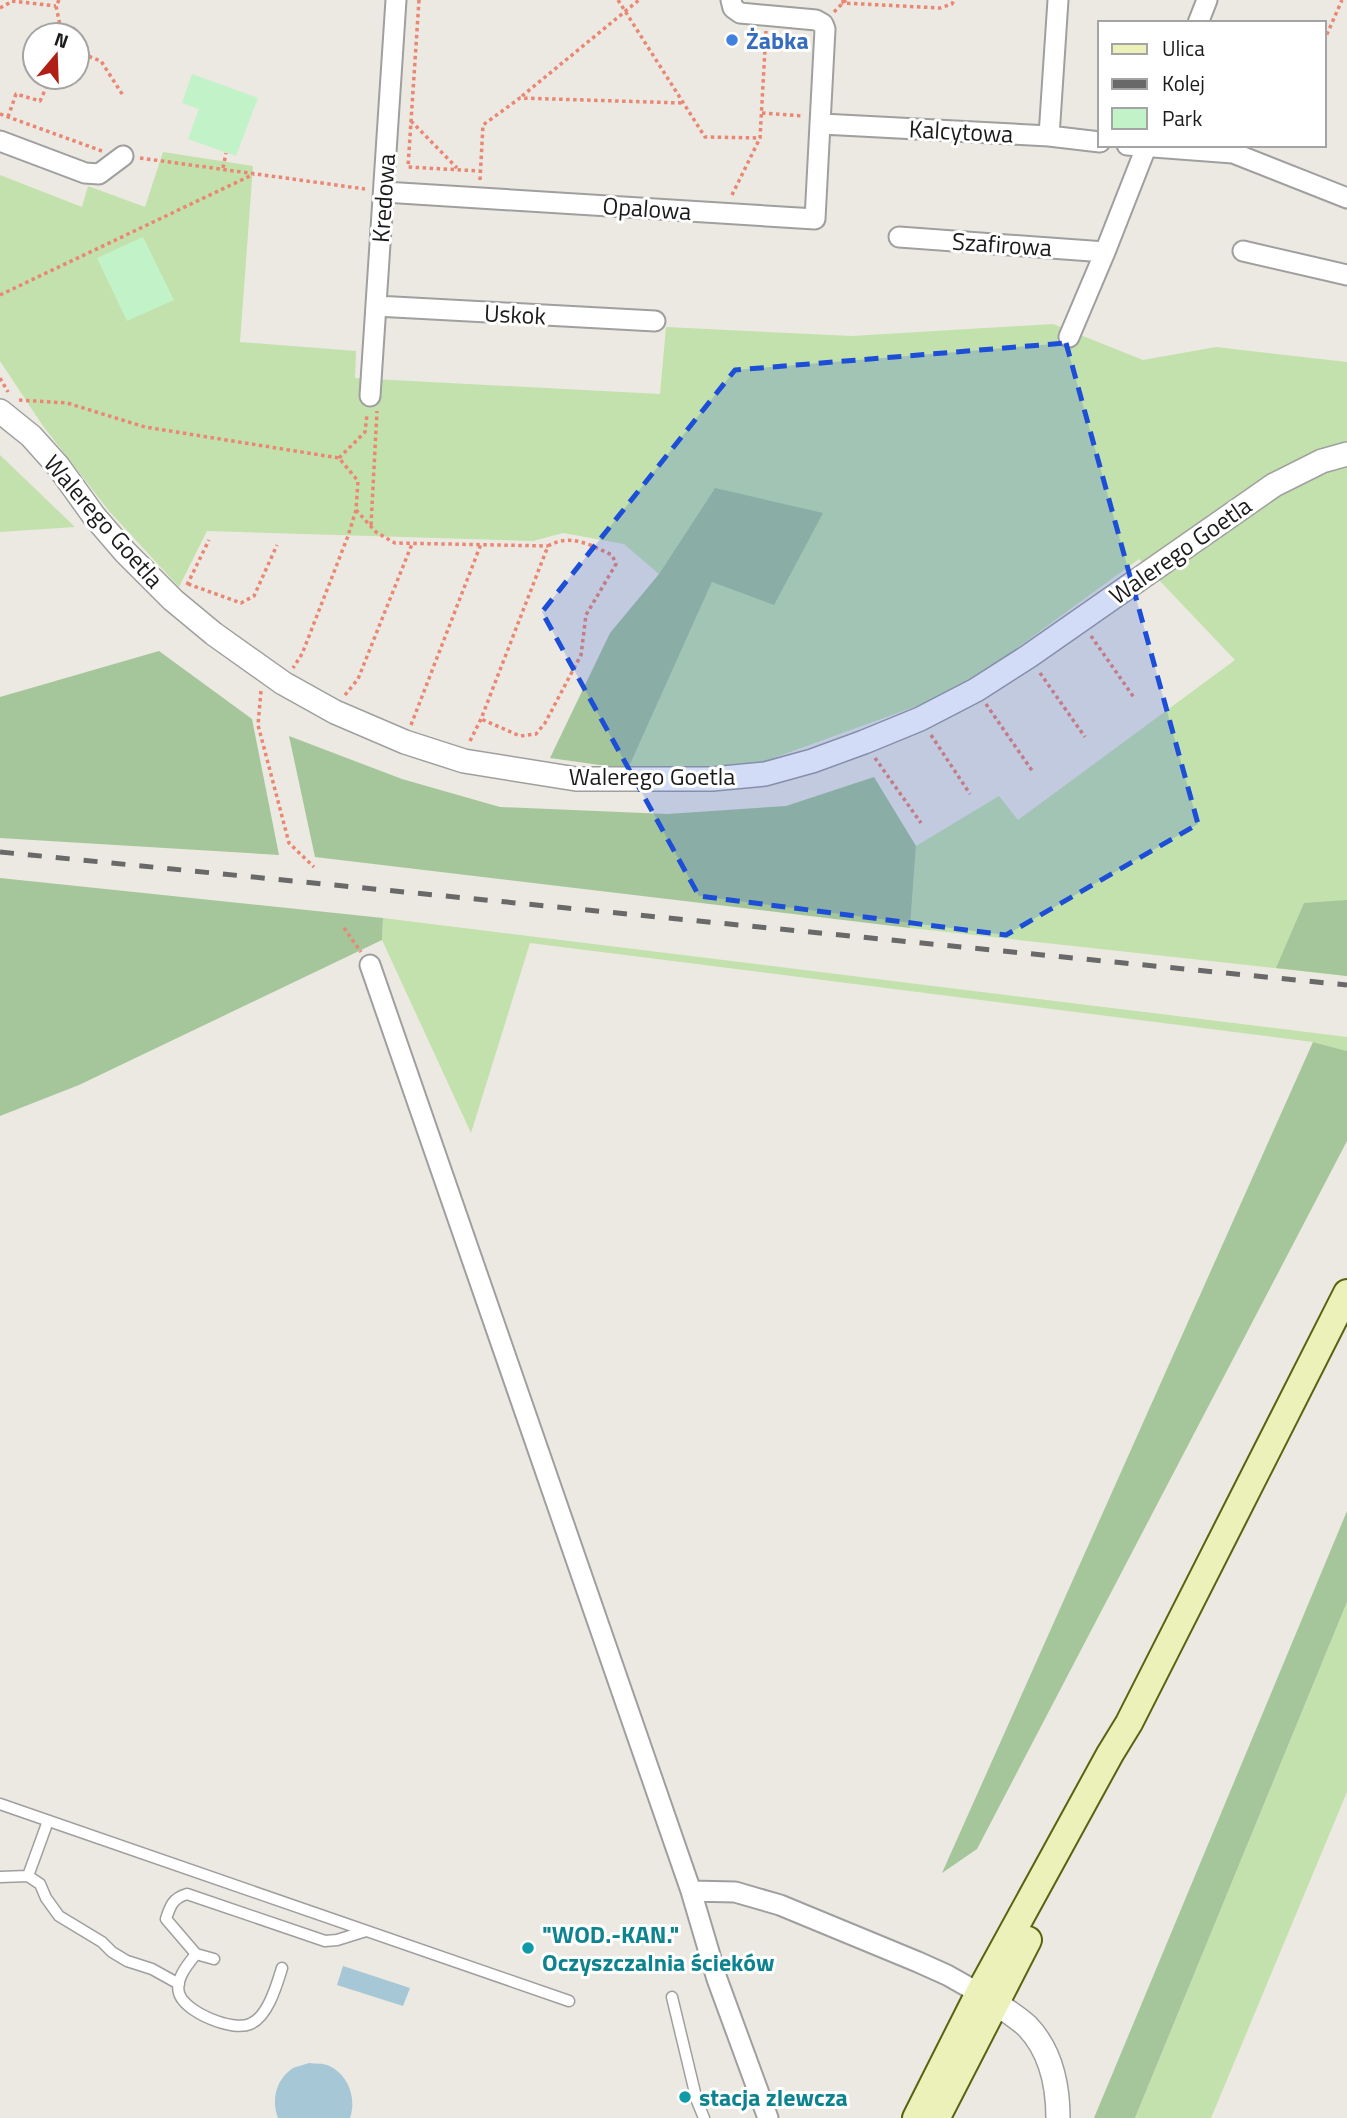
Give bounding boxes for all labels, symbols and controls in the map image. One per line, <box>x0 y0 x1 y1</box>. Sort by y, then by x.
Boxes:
north arrow <box>21 21 91 91</box>
legend <box>1098 21 1326 147</box>
place label: Żabka <box>746 22 809 58</box>
text: N <box>51 24 73 55</box>
marker: Żabka <box>724 32 740 48</box>
text: Ulica <box>1162 32 1205 64</box>
text: Kolej <box>1162 67 1205 99</box>
text: Park <box>1162 102 1202 134</box>
street label: Kalcytowa <box>908 110 1014 152</box>
street label: Kredowa <box>362 152 404 244</box>
street label: Opalowa <box>601 187 693 229</box>
street label: Szafirowa <box>951 223 1053 265</box>
street label: Uskok <box>483 294 547 334</box>
street label: Walerego Goetla <box>36 446 172 596</box>
street label: Walerego Goetla <box>1101 487 1259 613</box>
street label: Walerego Goetla <box>569 758 735 794</box>
place label: "WOD.-KAN." Oczyszczalnia ścieków <box>542 1916 775 1980</box>
marker: "WOD.-KAN." Oczyszczalnia ścieków <box>520 1940 536 1956</box>
place label: stacja zlewcza <box>699 2079 848 2115</box>
marker: stacja zlewcza <box>677 2089 693 2105</box>

